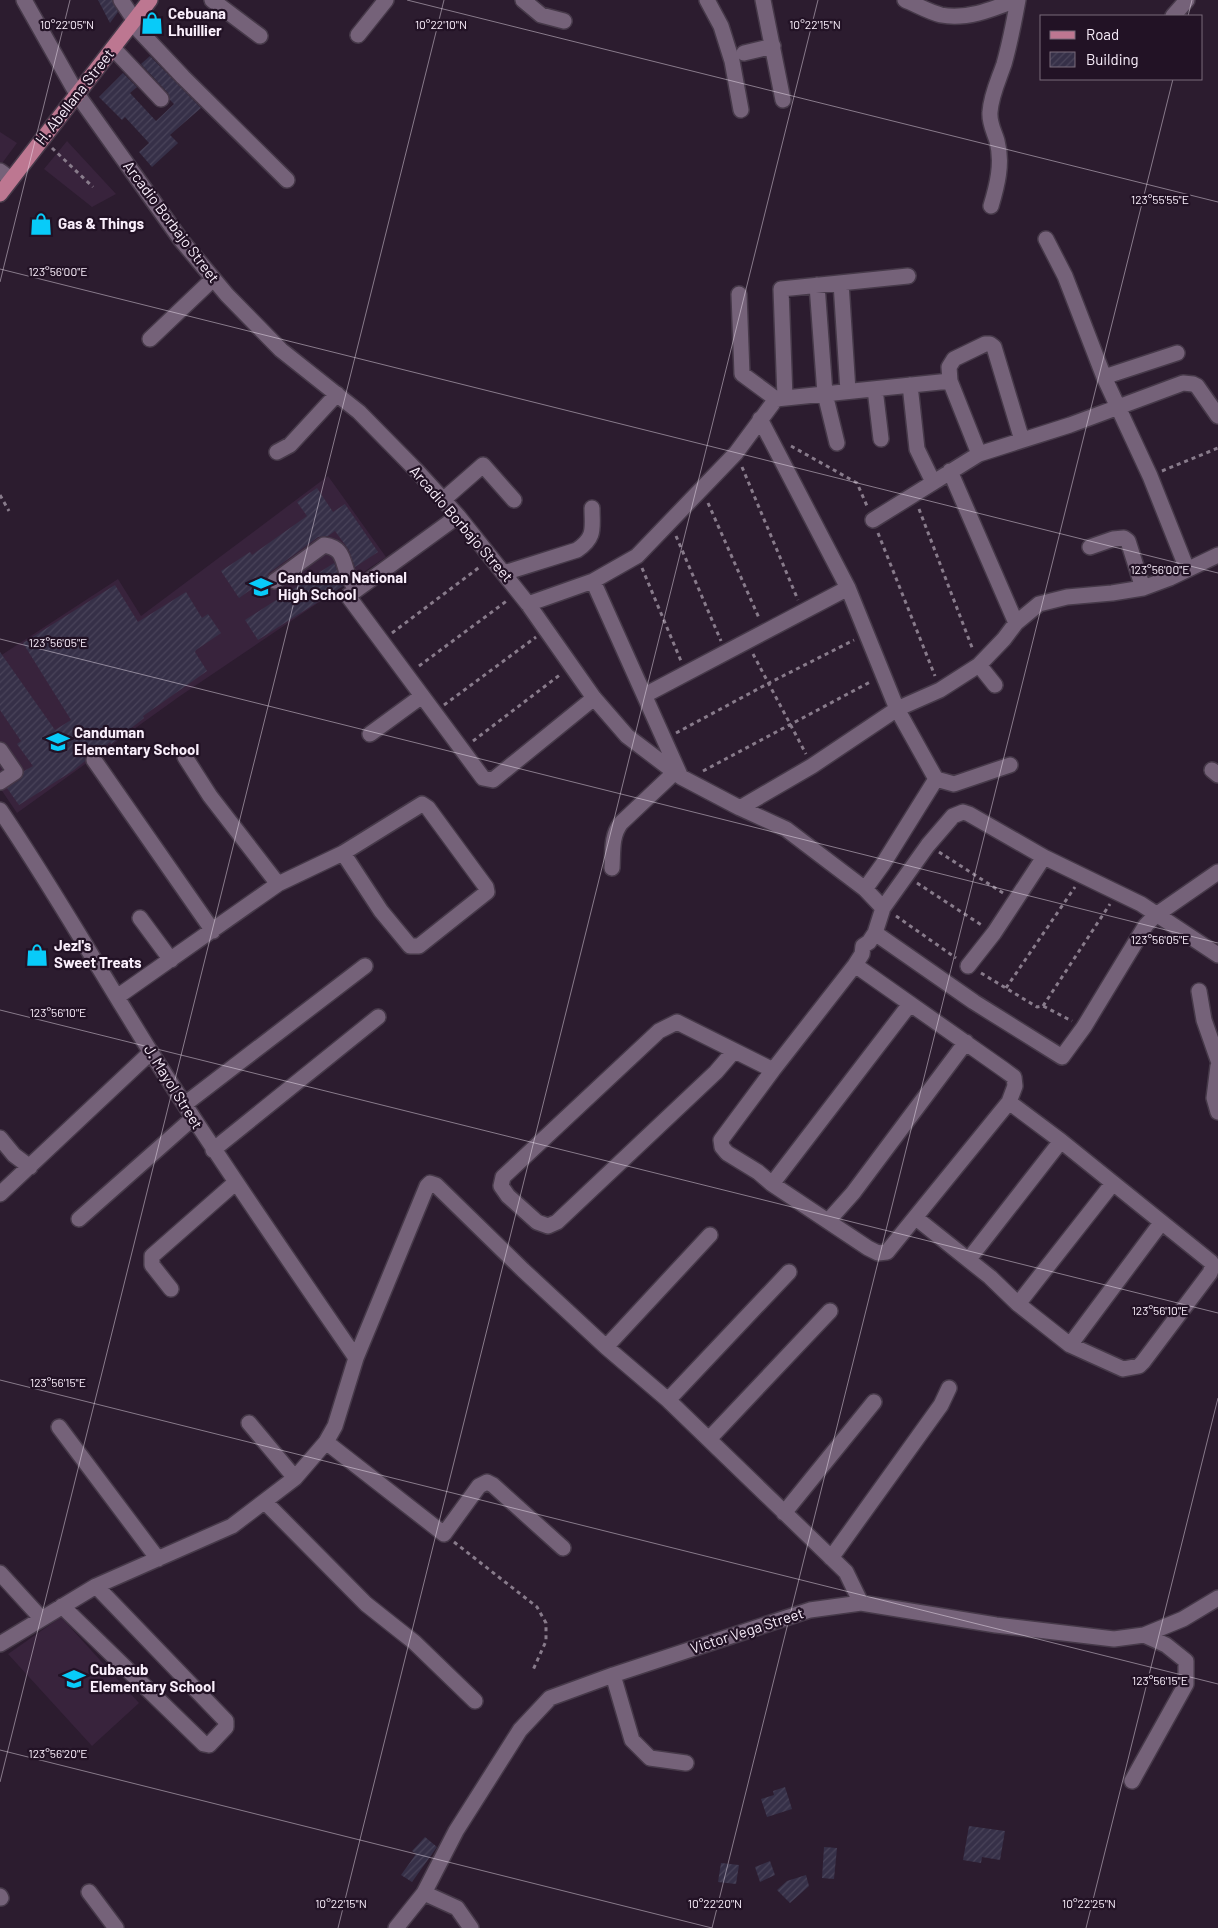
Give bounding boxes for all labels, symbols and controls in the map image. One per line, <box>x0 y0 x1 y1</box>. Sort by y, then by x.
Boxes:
place label: Cebuana Lhuillier <box>168 4 226 39</box>
shop icon: Cebuana Lhuillier <box>139 10 165 36</box>
legend <box>1040 15 1203 80</box>
text: 10°22'05"N <box>40 17 94 31</box>
text: 10°22'10"N <box>415 17 467 31</box>
text: 10°22'15"N <box>789 17 841 31</box>
text: Road <box>1086 25 1119 43</box>
street label: H. Abellana Street <box>31 45 117 148</box>
text: Building <box>1086 50 1139 68</box>
street label: Arcadio Borbajo Street <box>120 157 223 286</box>
text: 123°55'55"E <box>1131 192 1189 206</box>
shop icon: Gas & Things <box>28 211 54 237</box>
place label: Gas & Things <box>58 214 144 232</box>
text: 123°56'00"E <box>28 264 88 278</box>
street label: Arcadio Borbajo Street <box>406 462 517 585</box>
text: 123°56'00"E <box>1130 562 1190 576</box>
place label: Canduman National High School <box>278 568 407 603</box>
school or university icon: Canduman National High School <box>248 574 274 600</box>
text: 123°56'05"E <box>29 635 87 649</box>
place label: Canduman Elementary School <box>74 723 199 758</box>
school or university icon: Canduman Elementary School <box>45 729 71 755</box>
text: 123°56'05"E <box>1131 932 1189 946</box>
place label: Jezl's Sweet Treats <box>54 936 142 971</box>
shop icon: Jezl's Sweet Treats <box>24 942 50 968</box>
text: 123°56'10"E <box>30 1005 86 1019</box>
street label: J. Mayol Street <box>141 1041 207 1132</box>
text: 123°56'10"E <box>1132 1303 1188 1317</box>
text: 123°56'15"E <box>30 1375 86 1389</box>
street label: Victor Vega Street <box>688 1603 806 1657</box>
place label: Cubacub Elementary School <box>90 1660 215 1695</box>
school or university icon: Cubacub Elementary School <box>61 1666 87 1692</box>
text: 123°56'15"E <box>1132 1673 1188 1687</box>
text: 123°56'20"E <box>29 1746 87 1760</box>
text: 10°22'15"N <box>315 1896 367 1910</box>
text: 10°22'20"N <box>688 1896 742 1910</box>
text: 10°22'25"N <box>1062 1896 1116 1910</box>

